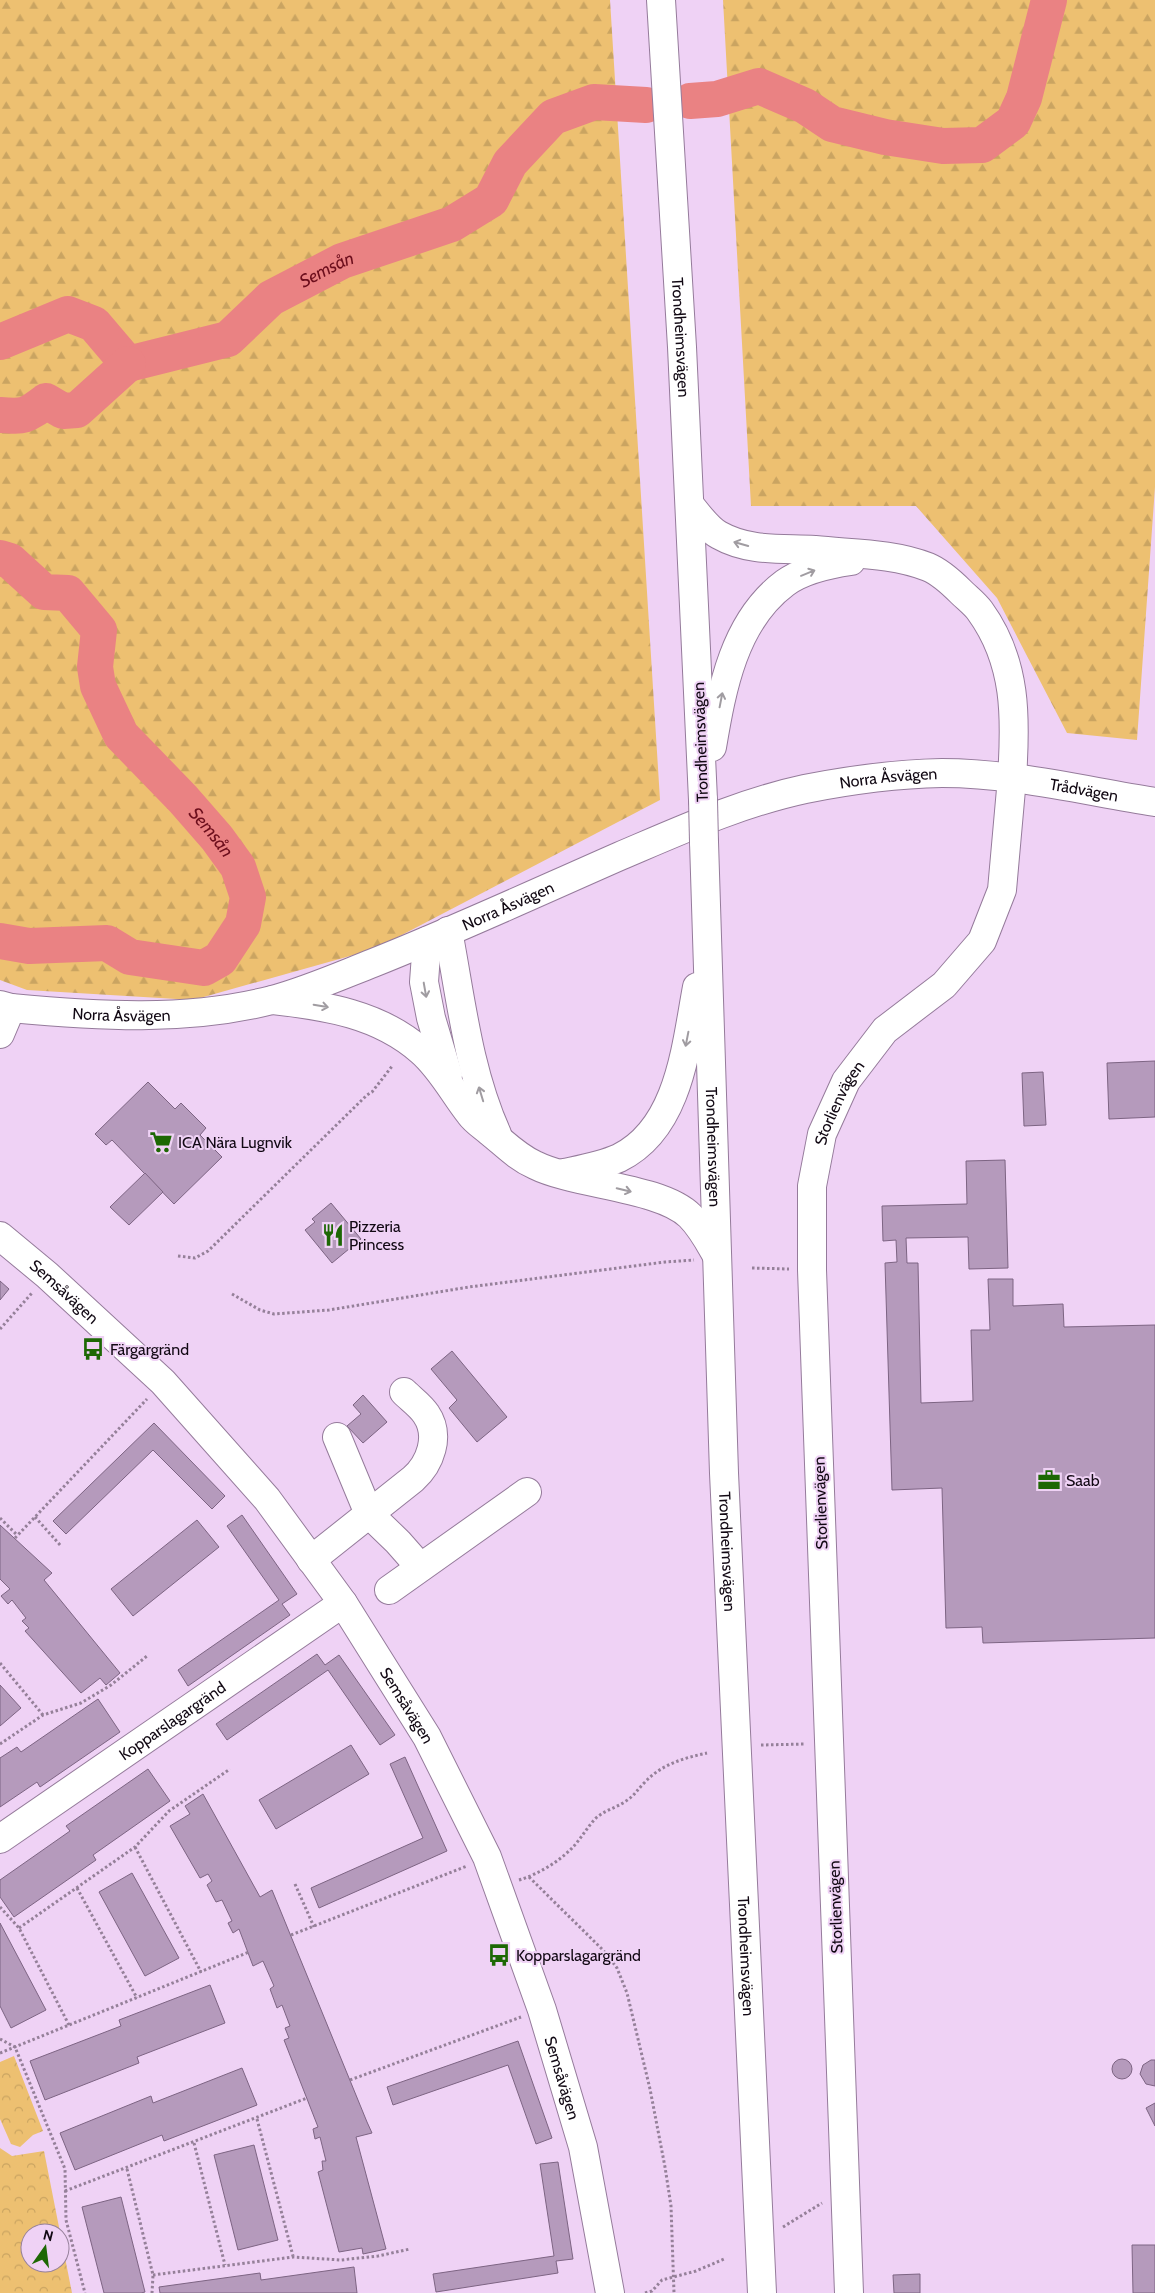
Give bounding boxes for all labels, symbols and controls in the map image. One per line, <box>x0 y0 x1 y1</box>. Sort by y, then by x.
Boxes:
water label: Semsån <box>296 247 357 292</box>
street label: Trondheimsvägen <box>668 277 693 398</box>
one-way arrow <box>734 539 750 549</box>
one-way arrow <box>800 568 815 577</box>
street label: Trondheimsvägen <box>689 682 712 802</box>
one-way arrow <box>716 693 726 709</box>
street label: Norra Åsvägen <box>838 764 938 793</box>
street label: Trådvägen <box>1048 775 1120 806</box>
water label: Semsån <box>184 803 238 861</box>
street label: Norra Åsvägen <box>459 878 557 935</box>
one-way arrow <box>421 981 431 997</box>
one-way arrow <box>313 1002 329 1012</box>
street label: Norra Åsvägen <box>72 1004 171 1025</box>
one-way arrow <box>681 1031 691 1047</box>
street label: Storlienvägen <box>811 1057 868 1147</box>
street label: Trondheimsvägen <box>702 1086 725 1207</box>
one-way arrow <box>476 1087 485 1103</box>
supermarket icon: ICA Nära Lugnvik <box>148 1129 174 1155</box>
place label: ICA Nära Lugnvik <box>178 1133 293 1152</box>
one-way arrow <box>616 1186 632 1195</box>
place label: Pizzeria Princess <box>349 1217 404 1254</box>
restaurant icon: Pizzeria Princess <box>320 1222 346 1248</box>
street label: Semsåvägen <box>26 1256 102 1328</box>
bus stop icon: Färgargränd <box>80 1336 106 1362</box>
place label: Färgargränd <box>110 1340 189 1359</box>
street label: Storlienvägen <box>809 1456 832 1550</box>
office icon: Saab <box>1036 1467 1062 1493</box>
place label: Saab <box>1066 1471 1100 1490</box>
street label: Trondheimsvägen <box>715 1491 739 1612</box>
street label: Semsåvägen <box>376 1664 438 1747</box>
street label: Kopparslagargränd <box>116 1678 229 1764</box>
street label: Storlienvägen <box>824 1860 847 1954</box>
street label: Trondheimsvägen <box>734 1896 758 2017</box>
bus stop icon: Kopparslagargränd <box>486 1942 512 1968</box>
place label: Kopparslagargränd <box>516 1946 641 1965</box>
street label: Semsåvägen <box>540 2034 583 2122</box>
north arrow <box>20 2223 70 2273</box>
text: N <box>41 2225 55 2245</box>

